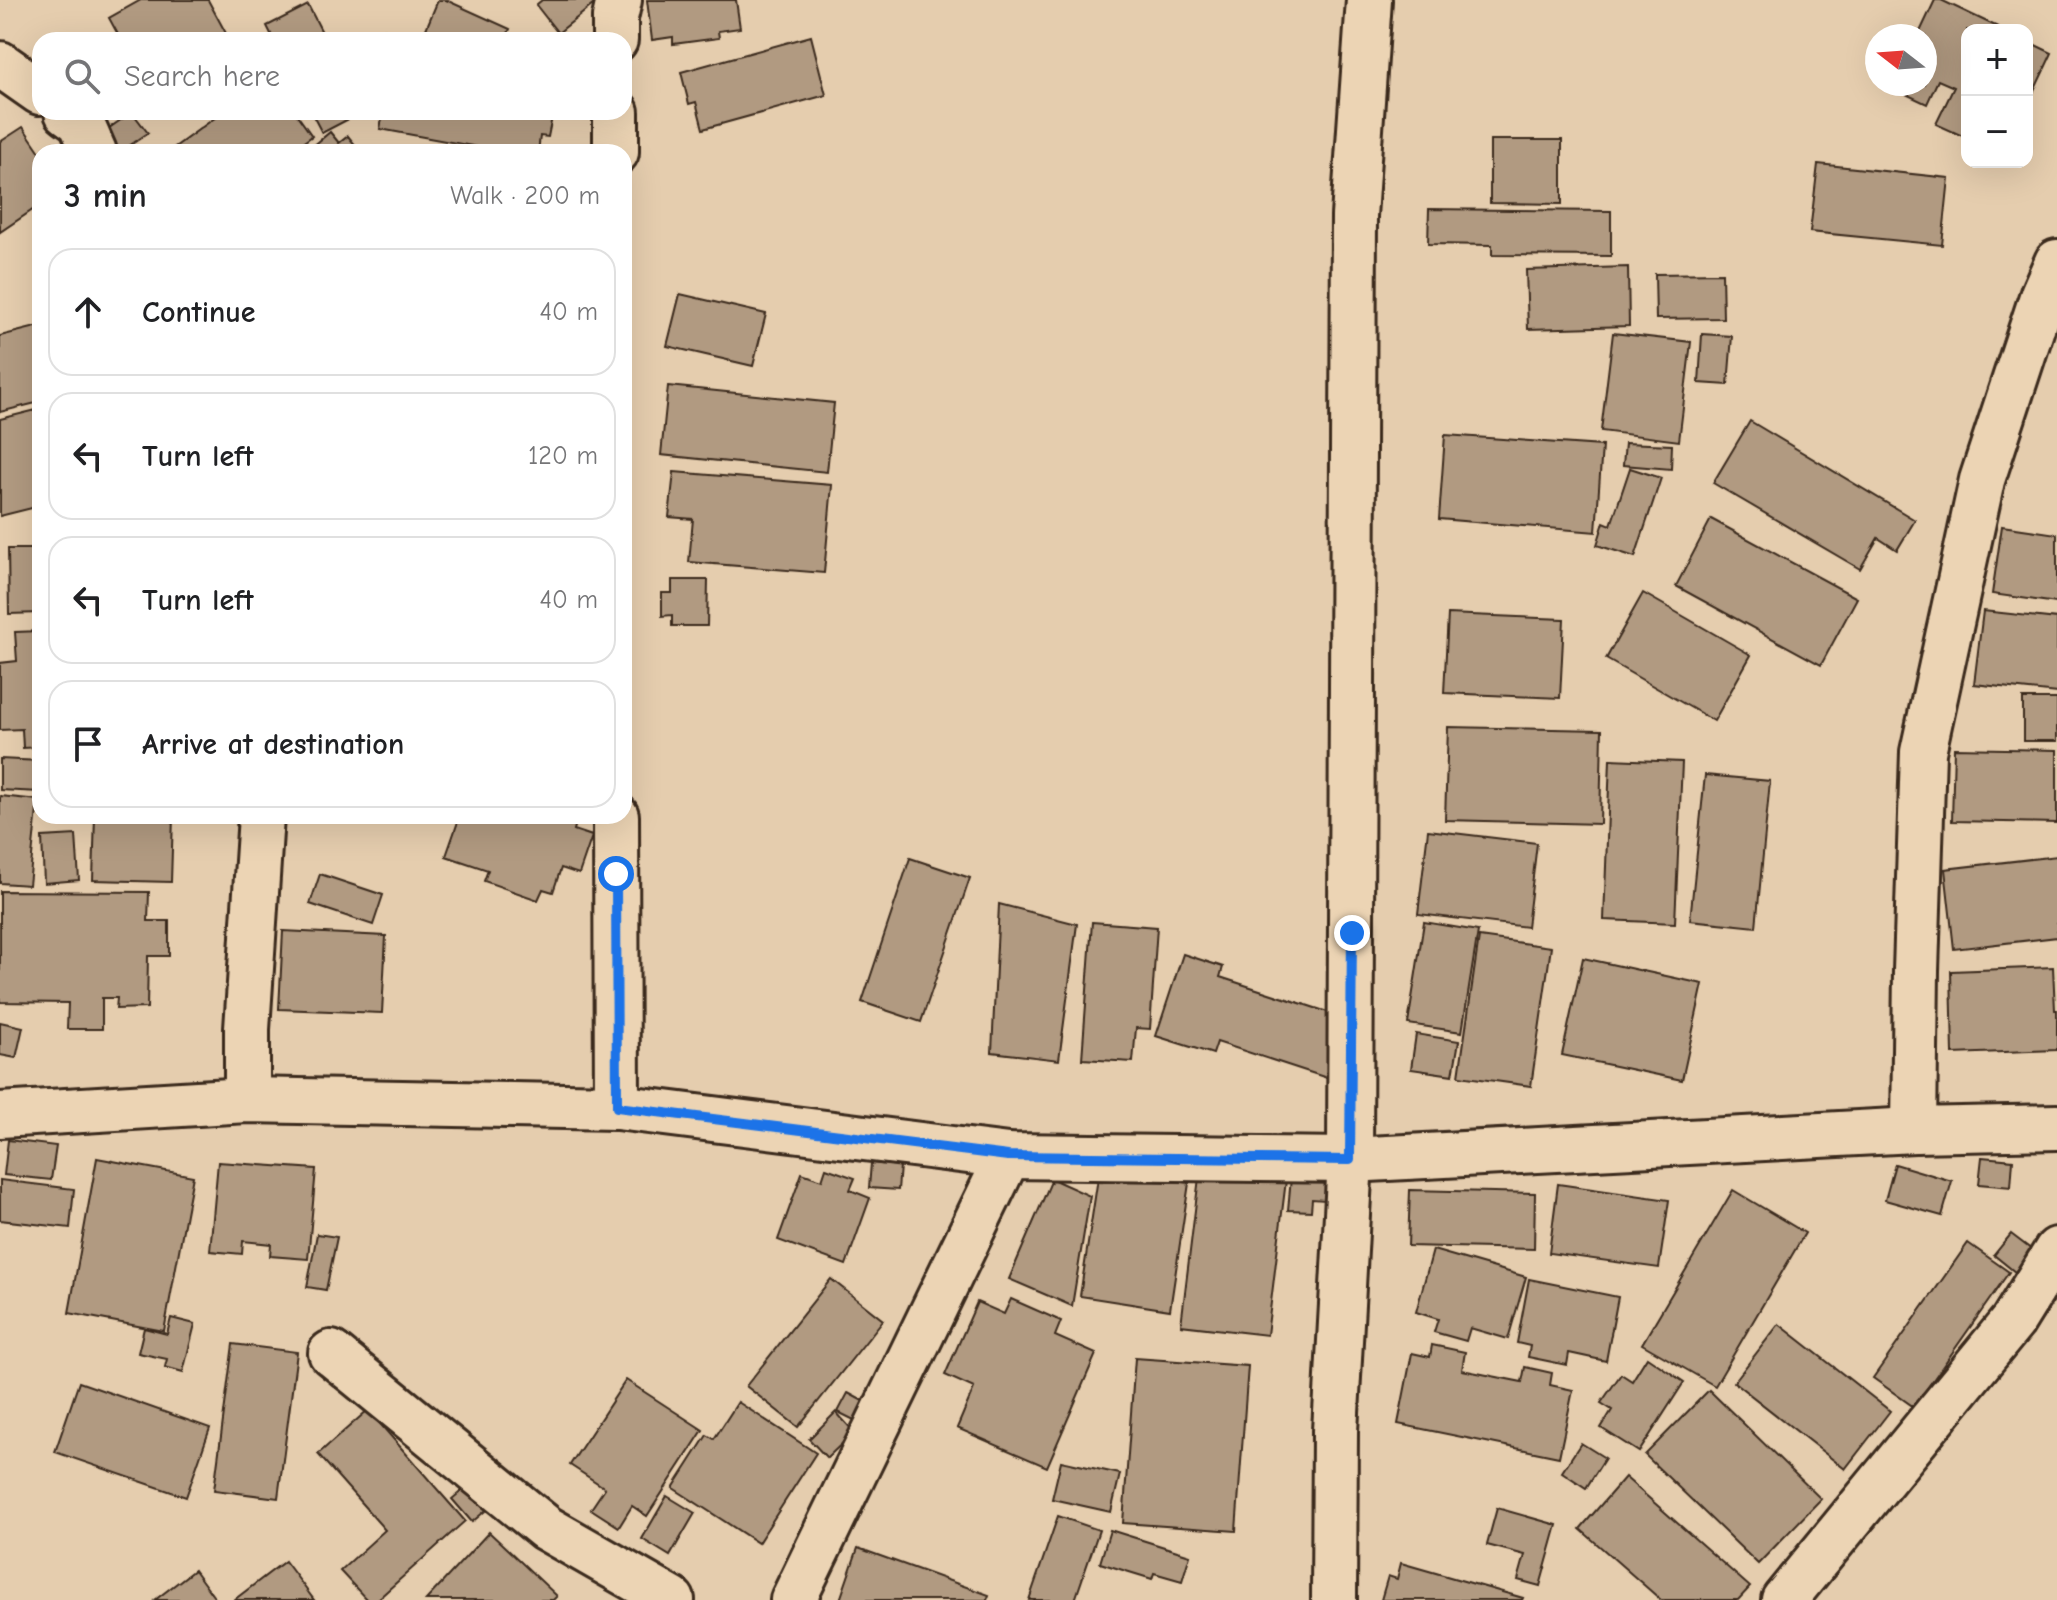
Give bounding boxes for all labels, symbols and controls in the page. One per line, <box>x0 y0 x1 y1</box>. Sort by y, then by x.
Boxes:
north arrow <box>1865 24 1937 96</box>
map controls <box>1961 24 2033 168</box>
button: + <box>1961 24 2033 96</box>
search box <box>32 32 632 120</box>
icon: search <box>60 54 104 98</box>
text: Search here <box>124 59 280 94</box>
button: − <box>1961 96 2033 168</box>
text: 3 min <box>64 176 147 216</box>
text: Walk · 200 m <box>450 181 600 211</box>
icon: ahead <box>66 290 110 334</box>
text: Continue <box>142 295 256 330</box>
text: 40 m <box>539 297 598 327</box>
icon: left <box>66 434 110 478</box>
text: Turn left <box>142 439 254 474</box>
text: 120 m <box>528 441 598 471</box>
icon: left <box>66 578 110 622</box>
text: Turn left <box>142 583 254 618</box>
text: 40 m <box>539 585 598 615</box>
icon: arrive <box>66 722 110 766</box>
text: Arrive at destination <box>142 727 404 762</box>
route start <box>598 856 634 892</box>
route end <box>1334 915 1370 951</box>

